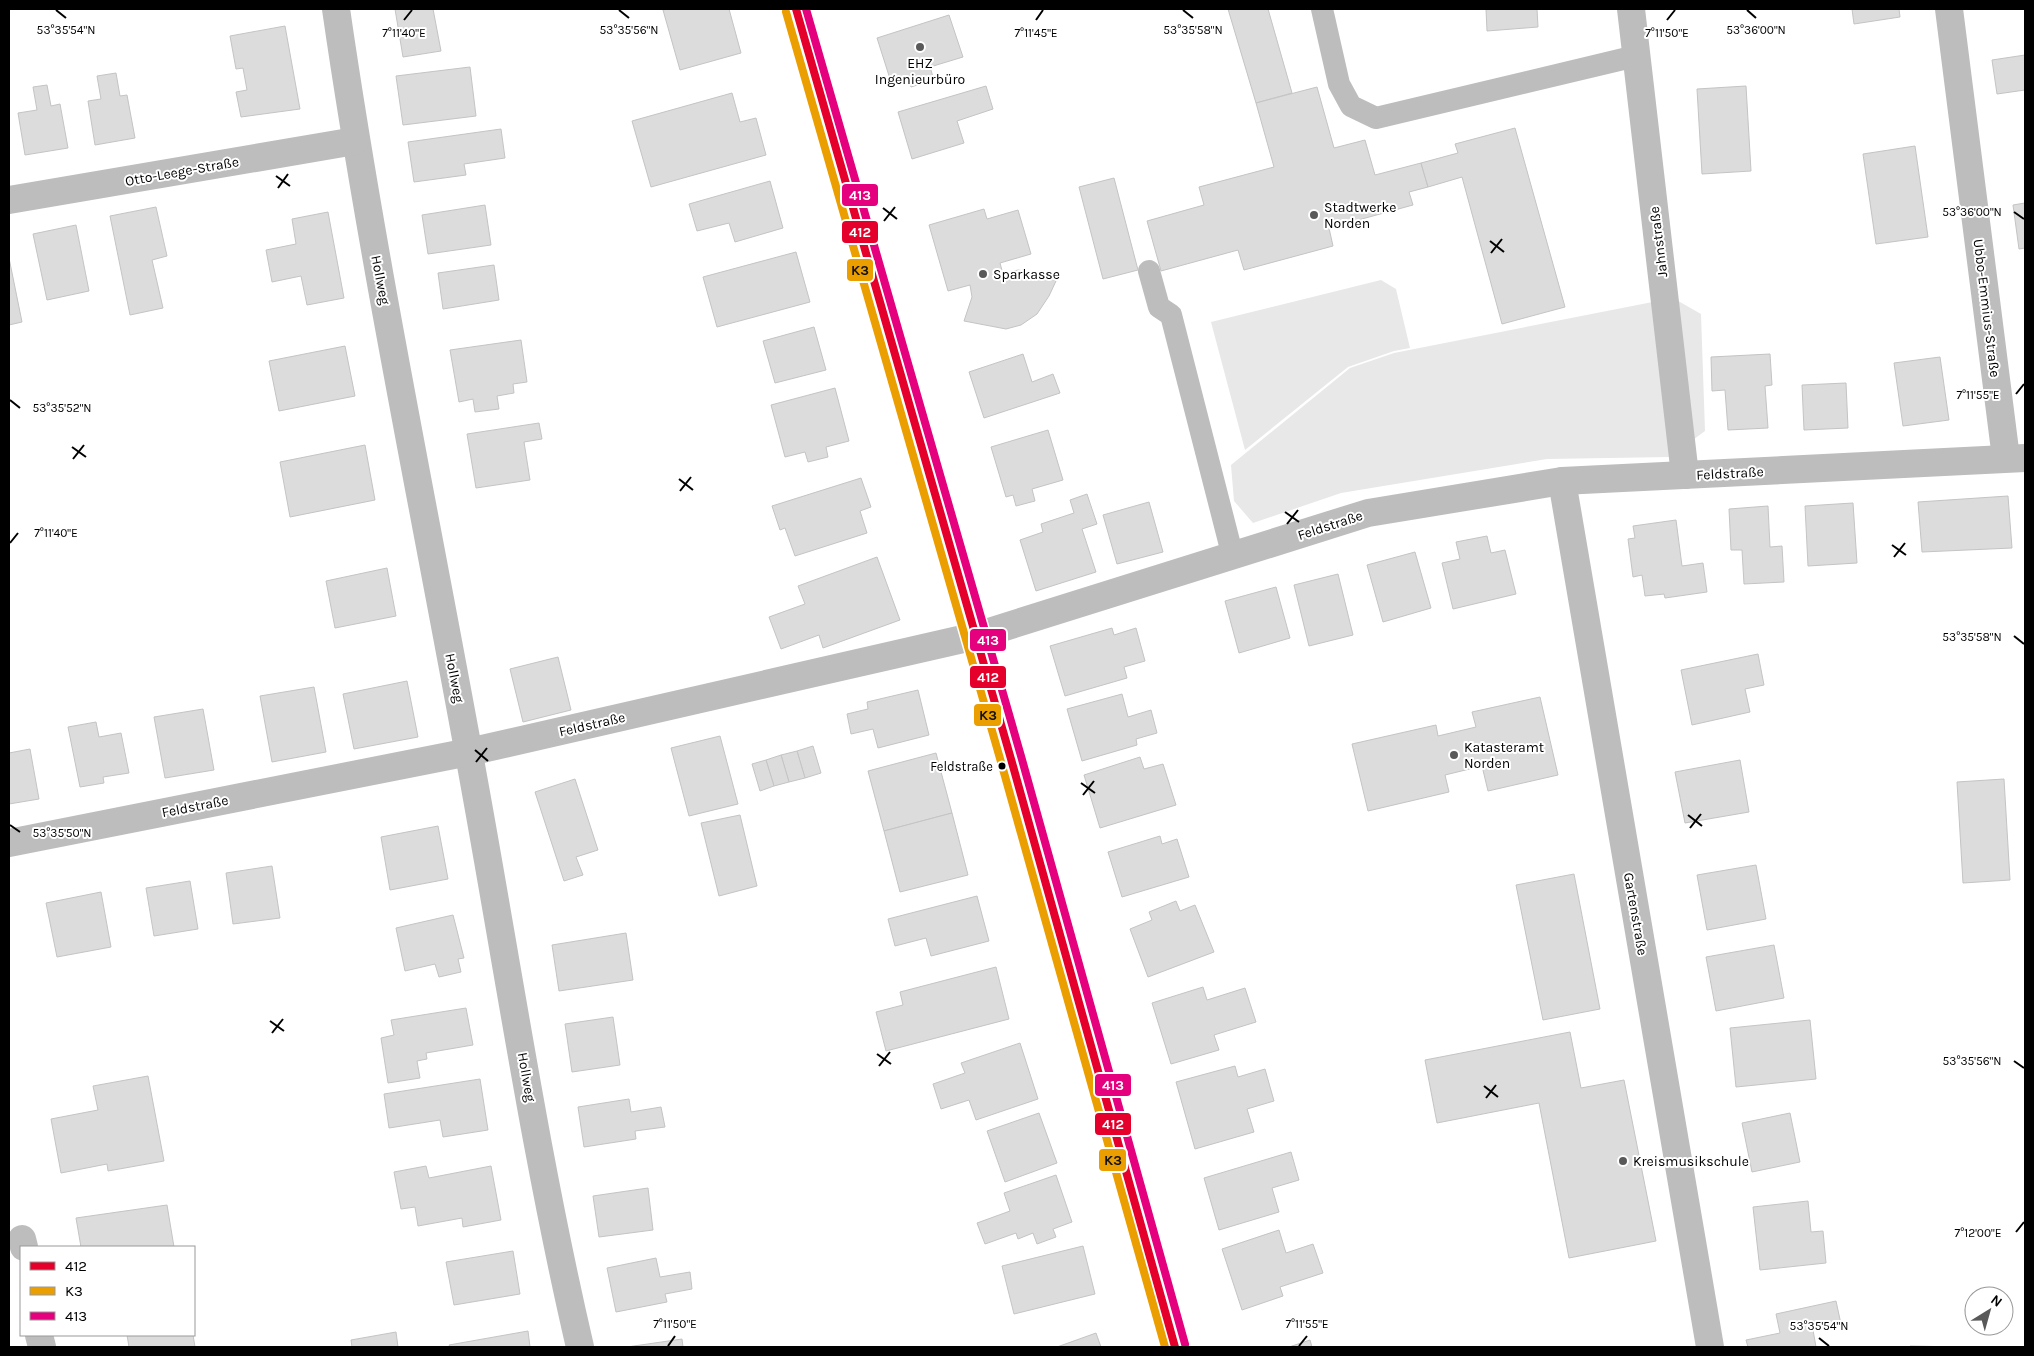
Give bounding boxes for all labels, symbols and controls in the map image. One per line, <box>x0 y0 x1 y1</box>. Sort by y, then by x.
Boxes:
text: 53°35'54"N <box>37 23 95 37</box>
text: 53°35'56"N <box>600 23 658 37</box>
text: 53°35'58"N <box>1163 23 1223 37</box>
text: 53°36'00"N <box>1726 23 1786 37</box>
text: 7°11'40"E <box>382 26 426 40</box>
text: 7°11'45"E <box>1014 26 1058 40</box>
text: 7°11'50"E <box>1645 26 1689 40</box>
marker: EHZ Ingenieurbüro <box>914 41 926 53</box>
place label: EHZ Ingenieurbüro <box>875 55 965 88</box>
street label: Otto-Leege-Straße <box>124 153 240 190</box>
line badge: 413 <box>841 183 879 207</box>
text: 413 <box>849 187 871 204</box>
place label: Stadtwerke Norden <box>1324 199 1396 232</box>
street label: Jahnstraße <box>1646 205 1671 278</box>
text: 53°36'00"N <box>1942 205 2002 219</box>
marker: Stadtwerke Norden <box>1308 209 1320 221</box>
line badge: 412 <box>841 220 879 244</box>
text: 412 <box>849 224 871 241</box>
street label: Ubbo-Emmius-Straße <box>1970 238 2003 378</box>
street label: Hollweg <box>367 254 394 306</box>
line badge: K3 <box>846 258 874 282</box>
text: K3 <box>851 262 869 279</box>
place label: Sparkasse <box>993 266 1060 283</box>
marker: Sparkasse <box>977 268 989 280</box>
text: 7°11'55"E <box>1956 388 2000 402</box>
text: 53°35'52"N <box>32 401 92 415</box>
street label: Feldstraße <box>1696 463 1764 484</box>
street label: Feldstraße <box>1295 507 1365 544</box>
text: 7°11'40"E <box>34 526 78 540</box>
line badge: 413 <box>969 628 1007 652</box>
text: 53°35'58"N <box>1942 630 2002 644</box>
text: 413 <box>977 632 999 649</box>
street label: Hollweg <box>441 652 468 704</box>
line badge: 412 <box>969 665 1007 689</box>
text: 412 <box>977 669 999 686</box>
line badge: K3 <box>973 703 1002 727</box>
text: K3 <box>979 707 997 724</box>
street label: Feldstraße <box>557 709 627 740</box>
place label: Katasteramt Norden <box>1464 739 1544 772</box>
marker: Katasteramt Norden <box>1448 749 1460 761</box>
place label: Feldstraße <box>930 759 993 774</box>
marker: Feldstraße <box>997 761 1007 771</box>
street label: Feldstraße <box>160 792 230 821</box>
text: 53°35'50"N <box>32 826 92 840</box>
street label: Gartenstraße <box>1620 871 1651 957</box>
street label: Hollweg <box>514 1051 539 1103</box>
text: 53°35'56"N <box>1943 1054 2001 1068</box>
line badge: 413 <box>1094 1073 1132 1097</box>
text: 413 <box>1102 1077 1124 1094</box>
line badge: 412 <box>1094 1112 1132 1136</box>
text: 412 <box>1102 1116 1124 1133</box>
line badge: K3 <box>1098 1148 1127 1172</box>
text: K3 <box>1104 1152 1122 1169</box>
place label: Kreismusikschule <box>1633 1153 1749 1170</box>
marker: Kreismusikschule <box>1617 1155 1629 1167</box>
text: 7°12'00"E <box>1955 1226 2001 1240</box>
legend <box>20 1246 195 1336</box>
text: 412 <box>65 1257 87 1275</box>
text: K3 <box>65 1282 83 1300</box>
north arrow <box>1964 1286 2014 1336</box>
text: N <box>1987 1291 2006 1311</box>
text: 413 <box>65 1307 87 1325</box>
text: 7°11'50"E <box>653 1317 697 1331</box>
text: 7°11'55"E <box>1285 1317 1329 1331</box>
text: 53°35'54"N <box>1790 1319 1848 1333</box>

